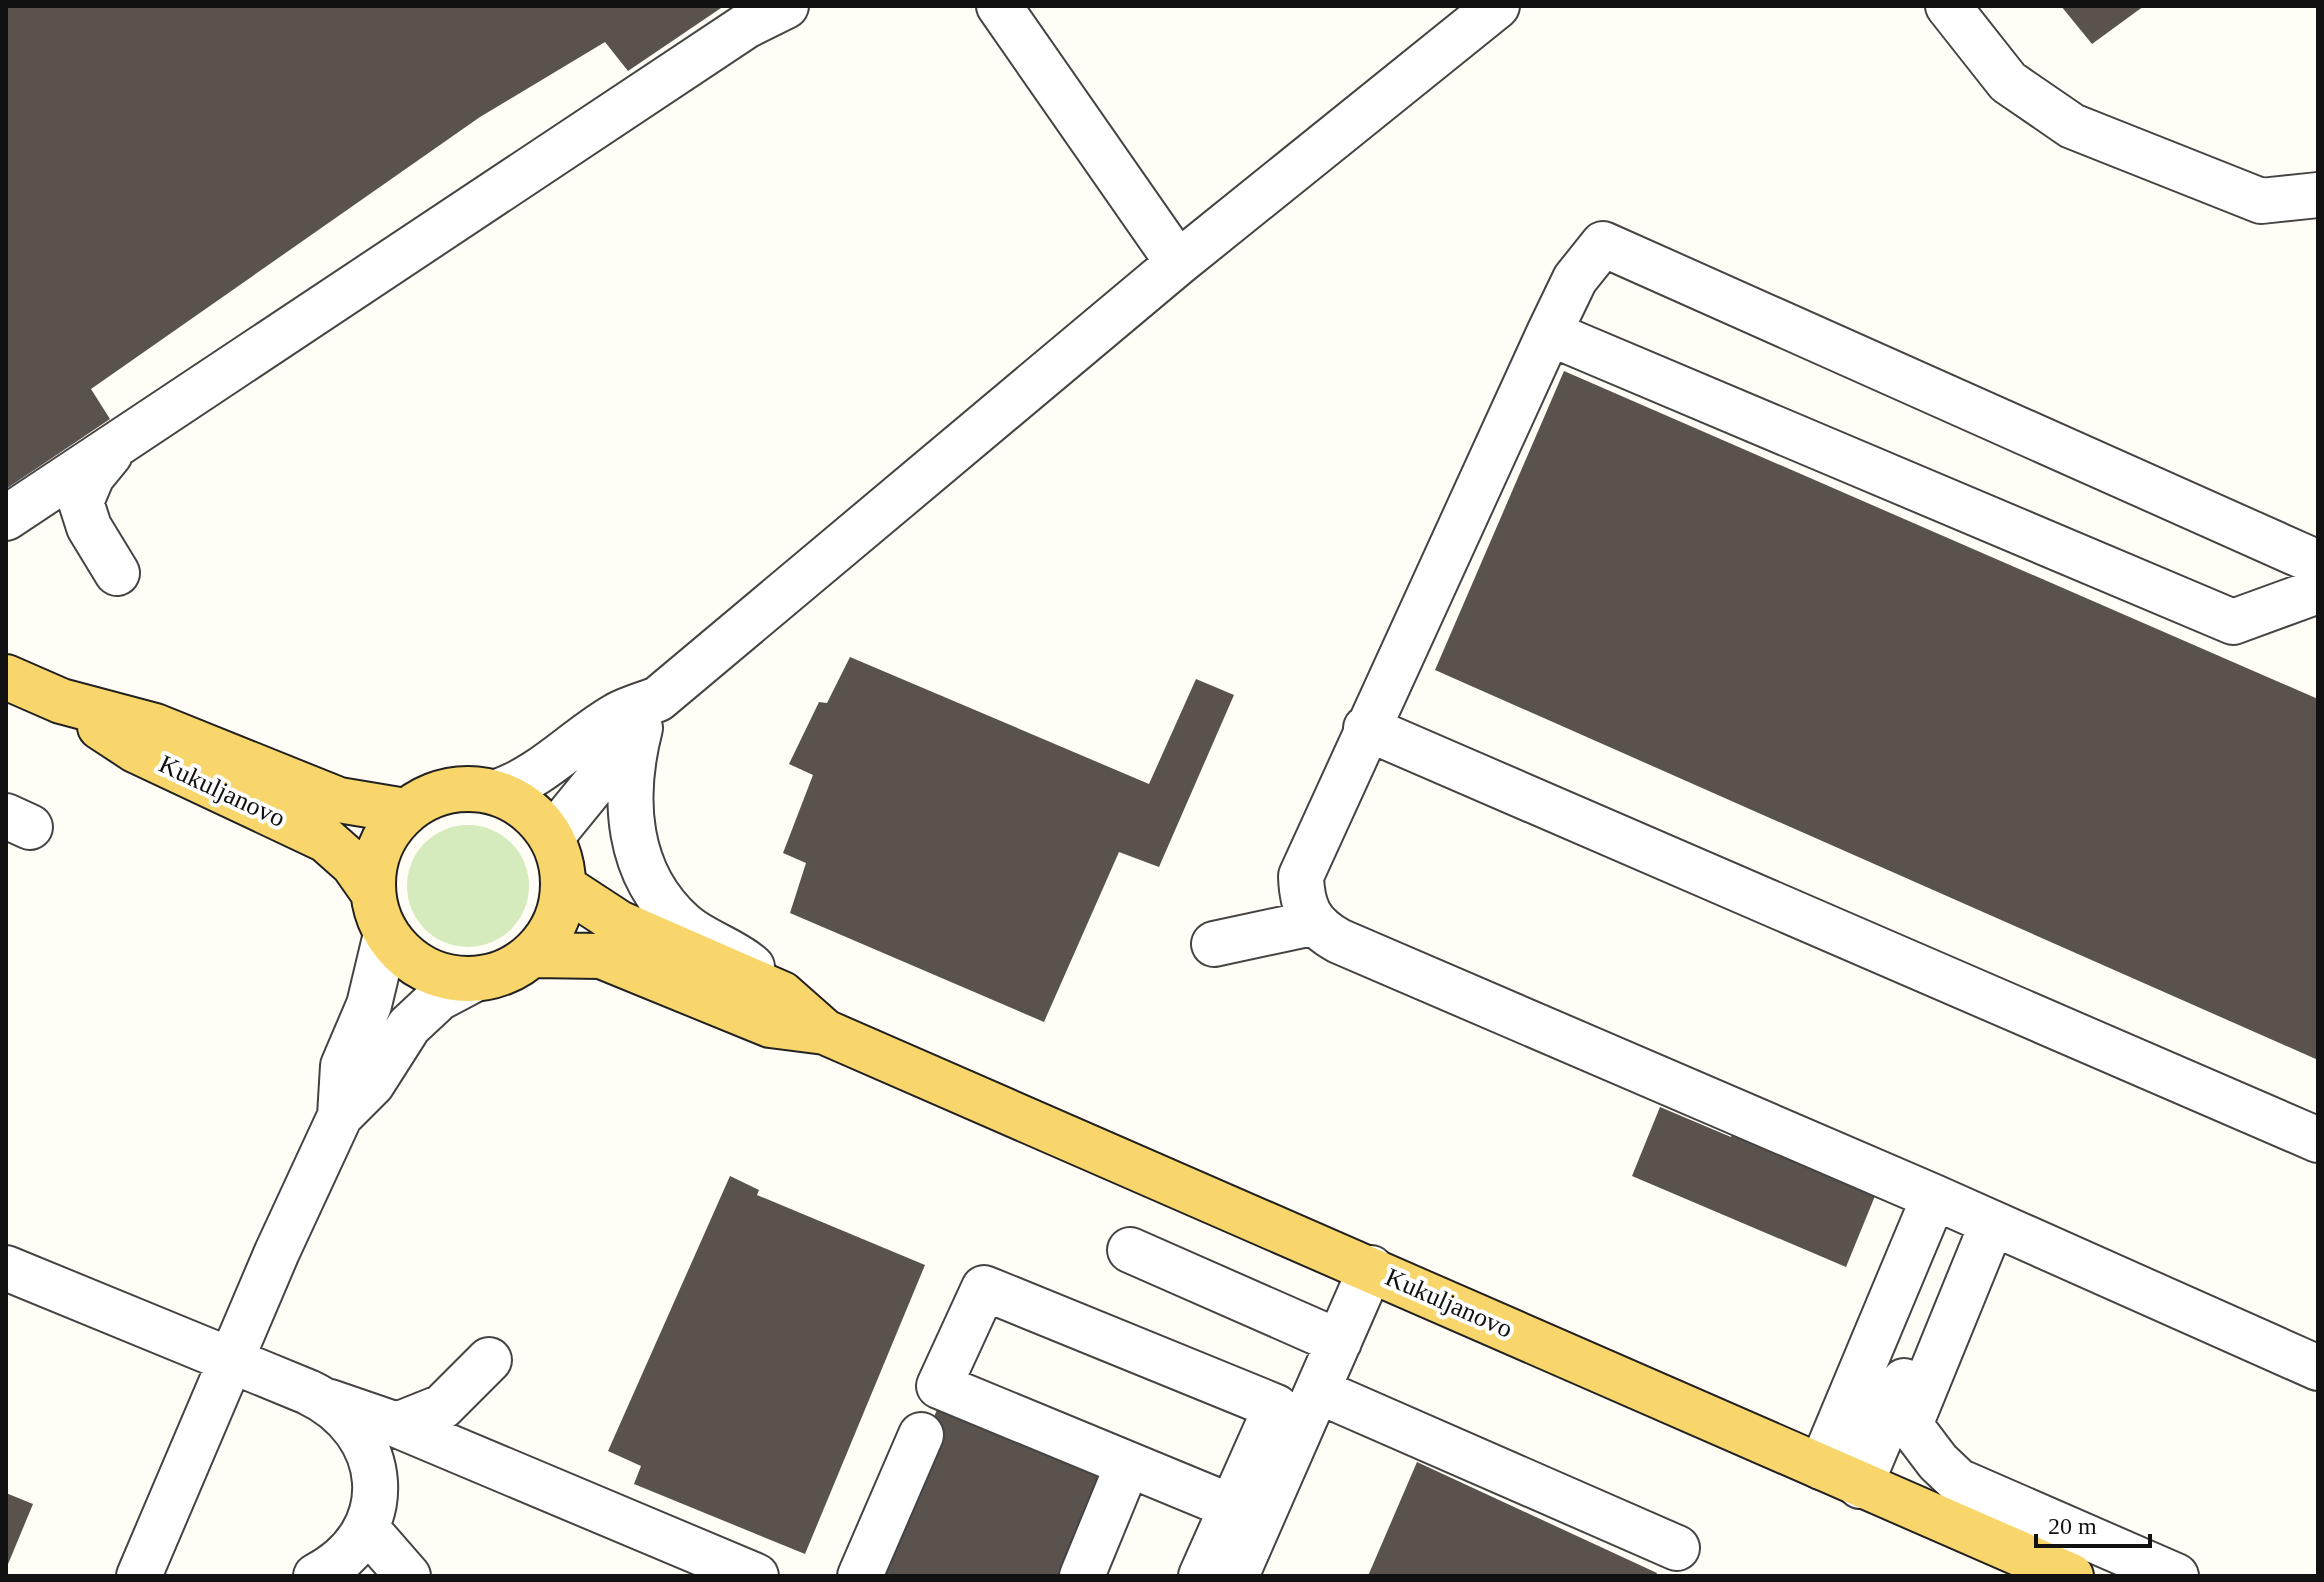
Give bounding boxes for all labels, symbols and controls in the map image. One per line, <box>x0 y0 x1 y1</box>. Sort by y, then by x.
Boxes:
street label: Kukuljanovo <box>154 749 290 833</box>
street label: Kukuljanovo <box>1381 1262 1517 1344</box>
scale bar <box>2036 1498 2150 1548</box>
text: 20 m <box>2048 1513 2097 1539</box>

